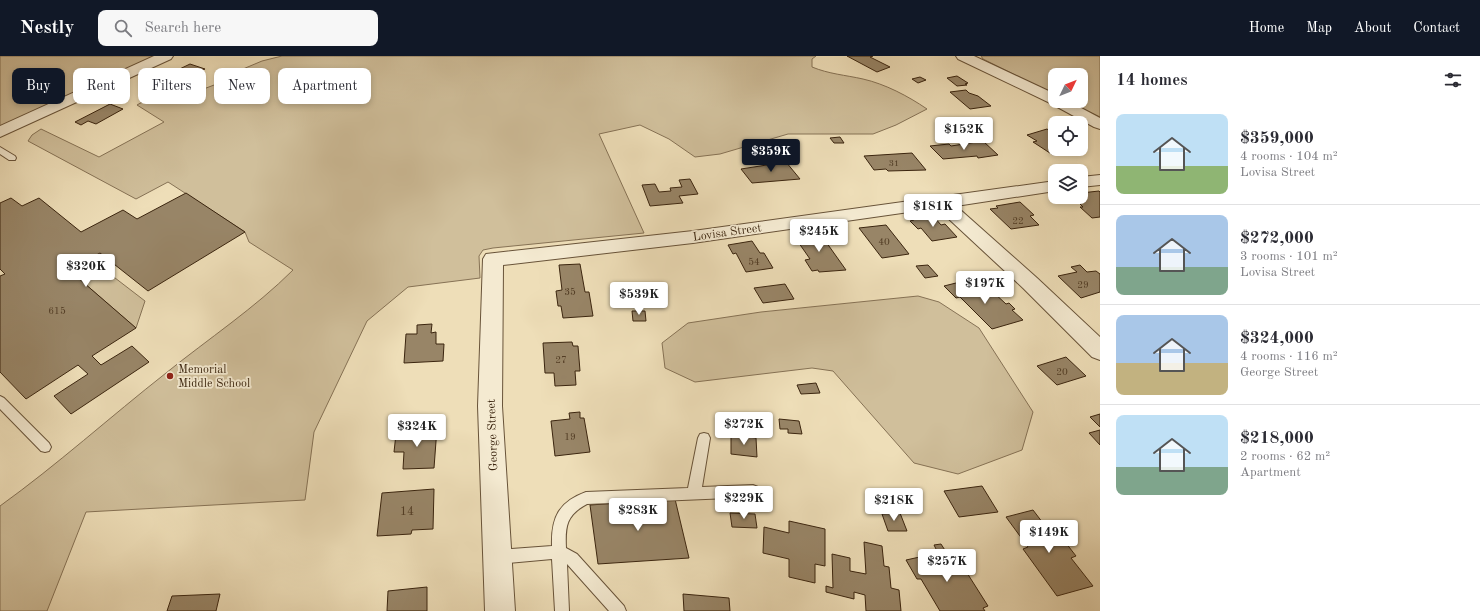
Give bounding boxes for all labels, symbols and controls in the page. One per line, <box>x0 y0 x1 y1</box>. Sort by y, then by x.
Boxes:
search box <box>98 10 378 46</box>
icon: search <box>112 17 134 39</box>
text: Nestly <box>20 19 74 38</box>
text: Search here <box>144 21 221 36</box>
text: Home <box>1249 21 1284 35</box>
text: Map <box>1306 21 1332 35</box>
text: About <box>1354 21 1391 35</box>
text: Contact <box>1413 21 1460 35</box>
chip: Buy <box>12 68 65 104</box>
chip: Rent <box>73 68 130 104</box>
chip: Filters <box>138 68 206 104</box>
chip: New <box>214 68 270 104</box>
chip: Apartment <box>278 68 371 104</box>
north arrow <box>1048 68 1088 108</box>
map controls <box>1048 68 1088 204</box>
icon: filters <box>1442 69 1464 91</box>
text: 14 homes <box>1116 72 1188 89</box>
button: locate <box>1048 116 1088 156</box>
pin: $152K <box>936 117 992 151</box>
text: $152K <box>944 123 984 136</box>
icon: home <box>1148 130 1196 178</box>
text: $359,000 <box>1240 130 1314 147</box>
pin: $359K <box>743 139 799 173</box>
text: $359K <box>751 145 791 158</box>
text: 4 rooms · 104 m² <box>1240 150 1338 163</box>
house number: 31 <box>889 159 899 168</box>
button: layers <box>1048 164 1088 204</box>
text: Lovisa Street <box>1240 166 1315 179</box>
pin: $181K <box>905 194 961 228</box>
text: $181K <box>913 200 953 213</box>
house number: 22 <box>1012 216 1024 226</box>
pin: $245K <box>791 219 847 253</box>
street label: Lovisa Street <box>692 222 762 244</box>
text: $245K <box>799 225 839 238</box>
text: $272,000 <box>1240 230 1314 247</box>
icon: home <box>1148 231 1196 279</box>
house number: 40 <box>878 237 890 247</box>
text: 3 rooms · 101 m² <box>1240 250 1338 263</box>
pin: $320K <box>58 254 114 288</box>
house number: 54 <box>748 257 760 267</box>
text: $320K <box>66 260 106 273</box>
text: Lovisa Street <box>1240 266 1315 279</box>
pin: $197K <box>957 271 1013 305</box>
text: $197K <box>965 277 1005 290</box>
house number: 29 <box>1077 280 1089 290</box>
pin: $539K <box>611 282 667 316</box>
house number: 35 <box>564 287 576 297</box>
text: $539K <box>619 288 659 301</box>
house number: 615 <box>48 306 66 316</box>
text: $324,000 <box>1240 330 1314 347</box>
icon: home <box>1148 331 1196 379</box>
text: 4 rooms · 116 m² <box>1240 350 1338 363</box>
house number: 27 <box>555 355 567 365</box>
place label: Memorial Middle School <box>178 364 250 390</box>
text: George Street <box>1240 366 1318 379</box>
house number: 20 <box>1056 367 1068 377</box>
marker: Memorial Middle School <box>165 371 175 381</box>
street label: George Street <box>486 399 500 471</box>
pin: $272K <box>716 412 772 446</box>
pin: $324K <box>389 414 445 448</box>
text: $272K <box>724 418 764 431</box>
text: $324K <box>397 420 437 433</box>
text: $218,000 <box>1240 430 1314 447</box>
icon: home <box>1148 431 1196 479</box>
house number: 19 <box>564 432 576 442</box>
text: 2 rooms · 62 m² <box>1240 450 1330 463</box>
text: Apartment <box>1240 466 1301 479</box>
pin: $229K <box>716 486 772 520</box>
pin: $218K <box>866 488 922 522</box>
text: $229K <box>724 492 764 505</box>
text: $218K <box>874 494 914 507</box>
pin: $283K <box>610 498 666 532</box>
text: $283K <box>618 504 658 517</box>
house number: 14 <box>400 506 414 518</box>
pin: $149K <box>1021 520 1077 554</box>
text: $149K <box>1029 526 1069 539</box>
pin: $257K <box>919 549 975 583</box>
text: $257K <box>927 555 967 568</box>

